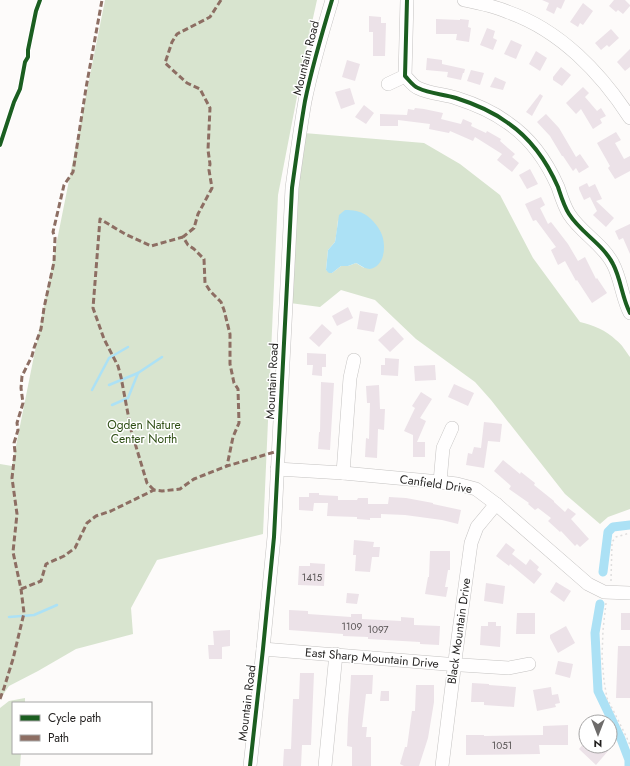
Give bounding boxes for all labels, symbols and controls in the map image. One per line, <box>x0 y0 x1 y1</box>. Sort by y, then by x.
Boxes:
street label: Mountain Road <box>288 19 324 97</box>
street label: Mountain Road <box>261 342 283 420</box>
park label: Ogden Nature Center North <box>107 416 181 448</box>
street label: Canfield Drive <box>399 470 473 498</box>
house number: 1415 <box>302 570 323 585</box>
street label: Black Mountain Drive <box>443 577 475 685</box>
house number: 1109 <box>342 619 363 634</box>
house number: 1097 <box>367 622 389 637</box>
street label: East Sharp Mountain Drive <box>304 643 440 673</box>
street label: Mountain Road <box>233 664 261 742</box>
legend <box>12 702 152 754</box>
text: Cycle path <box>48 709 101 727</box>
north arrow <box>578 714 618 754</box>
text: Path <box>48 729 69 747</box>
text: N <box>594 736 602 752</box>
house number: 1051 <box>492 738 512 753</box>

